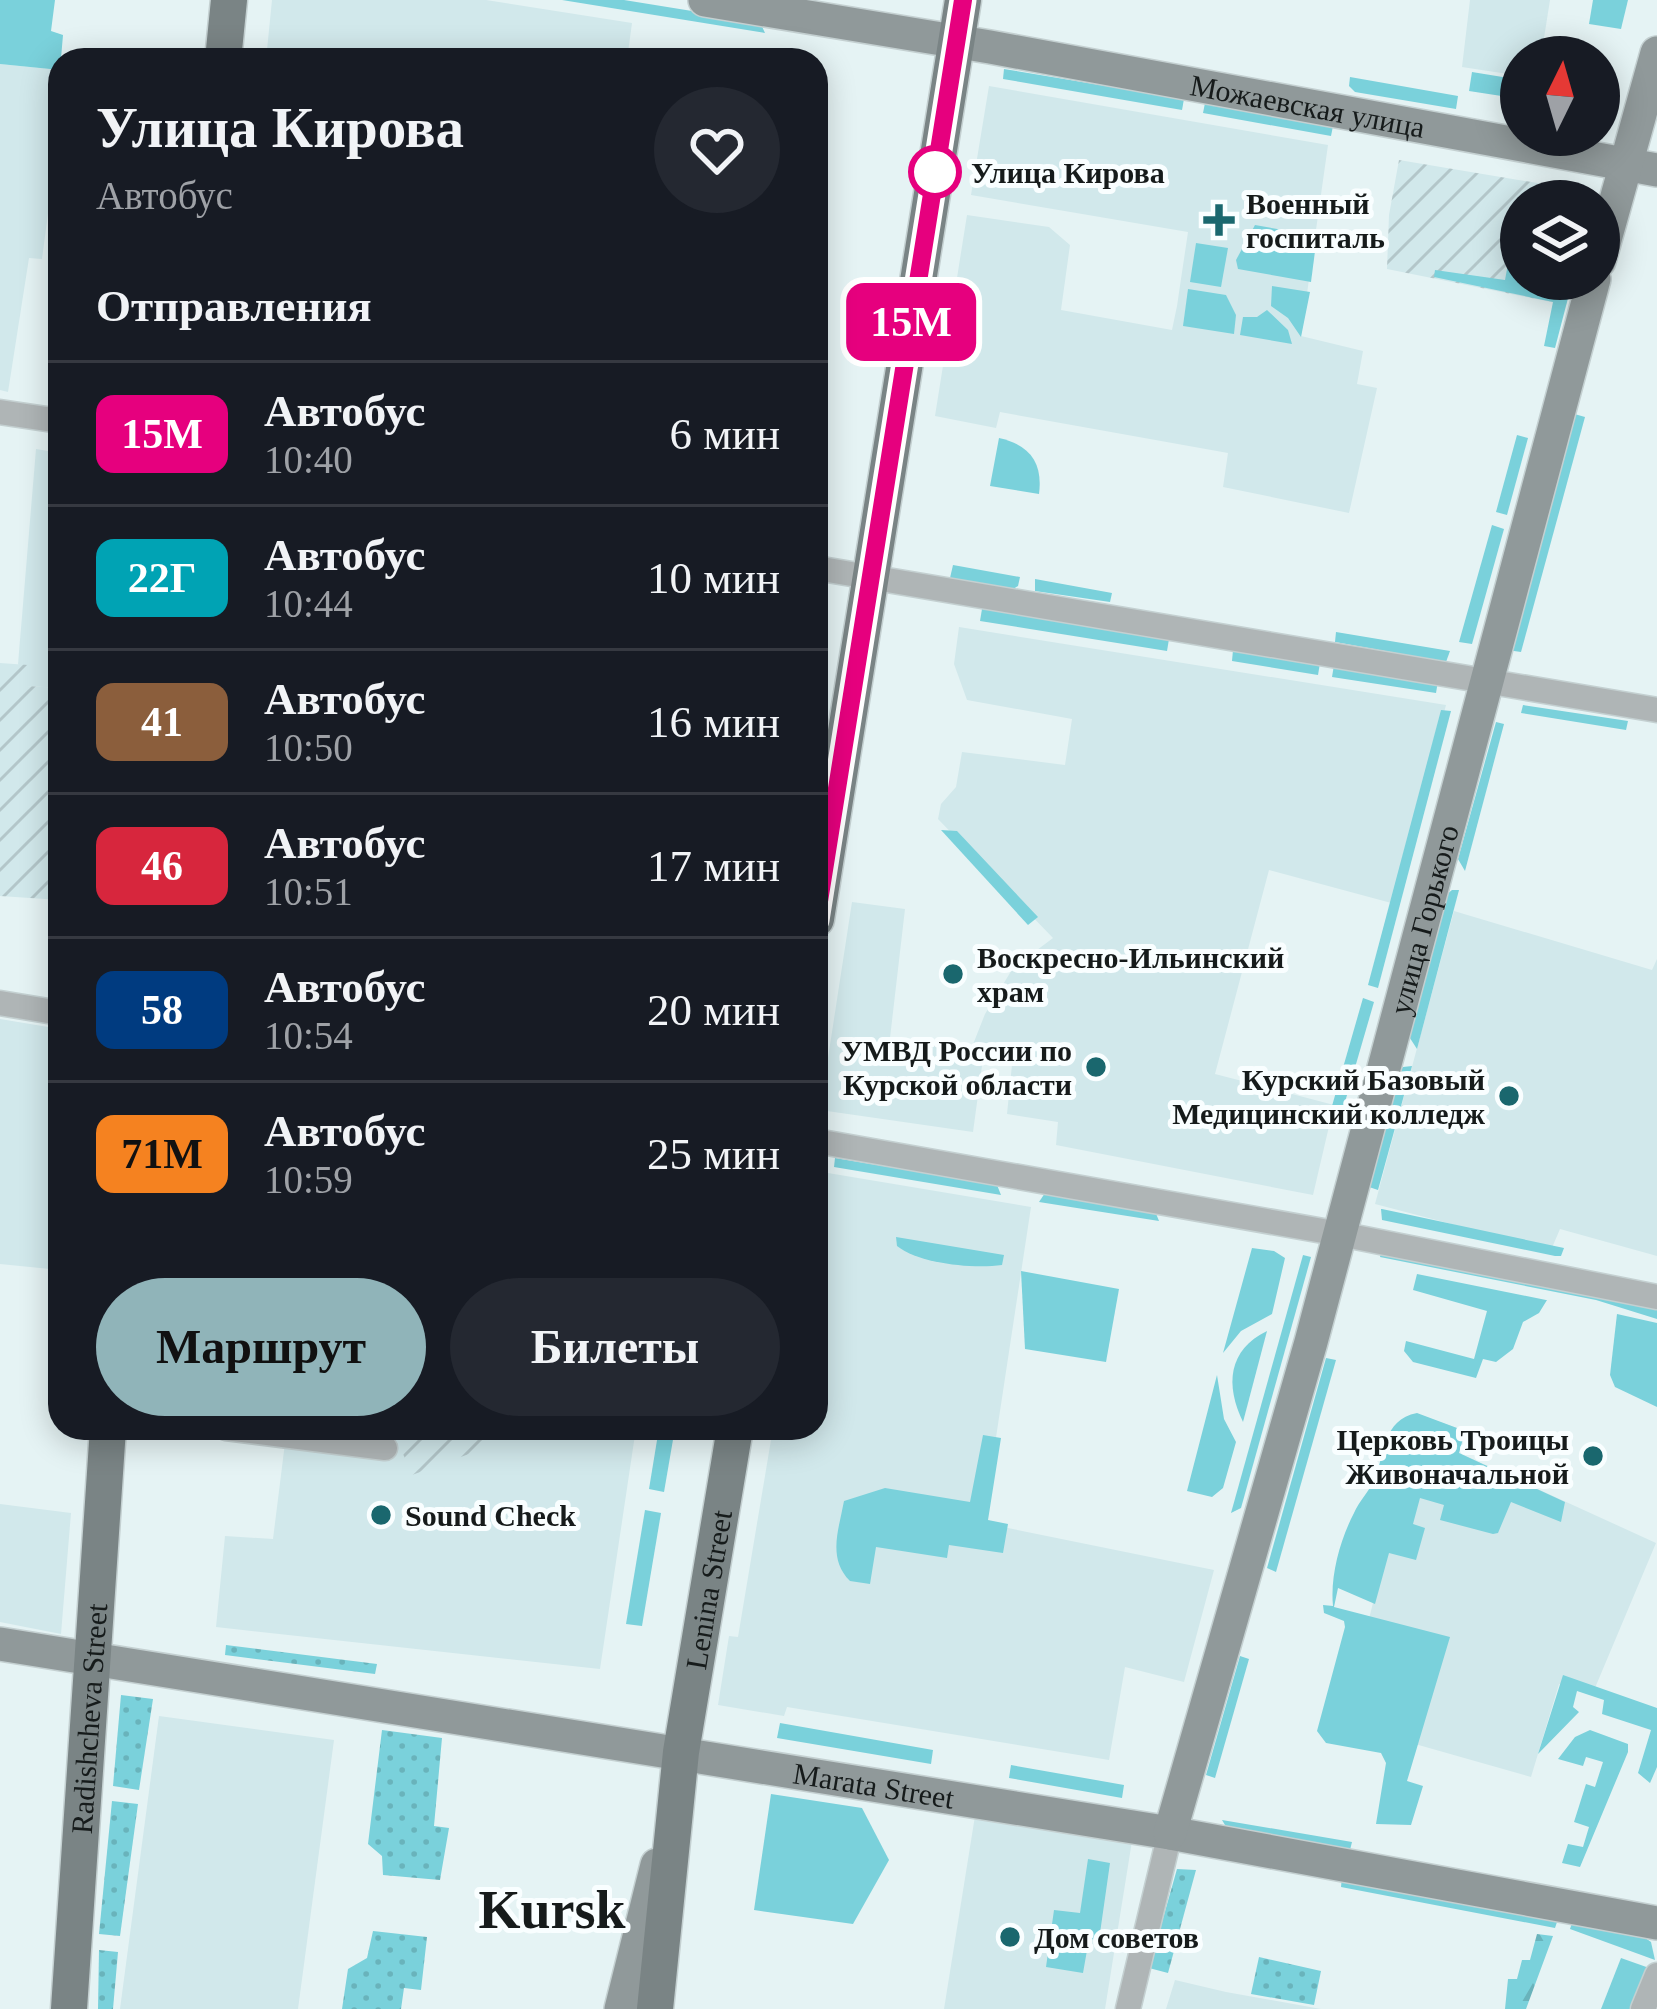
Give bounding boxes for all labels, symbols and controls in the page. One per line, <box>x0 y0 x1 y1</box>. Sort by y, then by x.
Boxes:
north arrow <box>1500 36 1620 156</box>
map controls <box>1500 36 1620 300</box>
street label: Можаевская улица <box>1188 68 1428 143</box>
button: heart <box>654 87 780 213</box>
text: Улица Кирова <box>96 96 464 159</box>
marker: Улица Кирова <box>910 147 960 197</box>
place label: Улица Кирова <box>971 156 1165 189</box>
text: Автобус <box>96 174 233 217</box>
button: layers <box>1500 180 1620 300</box>
place label: Военный госпиталь <box>1246 187 1385 254</box>
marker: Военный госпиталь <box>1203 204 1235 236</box>
text: Отправления <box>96 281 372 331</box>
line badge: 15М <box>842 283 980 361</box>
text: 15М <box>870 299 952 345</box>
text: Автобус <box>264 386 426 436</box>
text: 6 мин <box>670 409 780 459</box>
text: 15М <box>121 411 203 457</box>
text: 10:40 <box>264 438 353 481</box>
text: Автобус <box>264 530 426 580</box>
text: 10 мин <box>647 553 780 603</box>
text: 22Г <box>128 555 196 601</box>
text: 10:44 <box>264 582 353 625</box>
text: Автобус <box>264 674 426 724</box>
text: 16 мин <box>647 697 780 747</box>
text: 41 <box>141 699 183 745</box>
text: 10:50 <box>264 726 353 769</box>
text: Автобус <box>264 818 426 868</box>
street label: улица Горького <box>1382 821 1464 1018</box>
text: 17 мин <box>647 841 780 891</box>
text: 46 <box>141 843 183 889</box>
text: 10:51 <box>264 870 353 913</box>
place label: Воскресно-Ильинский храм <box>977 941 1284 1008</box>
marker: Воскресно-Ильинский храм <box>940 961 966 987</box>
text: Автобус <box>264 962 426 1012</box>
text: 20 мин <box>647 985 780 1035</box>
text: 58 <box>141 987 183 1033</box>
text: 10:54 <box>264 1014 353 1057</box>
place label: УМВД России по Курской области <box>841 1034 1072 1101</box>
marker: УМВД России по Курской области <box>1083 1054 1109 1080</box>
place label: Курский Базовый Медицинский колледж <box>1172 1063 1485 1130</box>
marker: Курский Базовый Медицинский колледж <box>1496 1083 1522 1109</box>
text: Автобус <box>264 1106 426 1156</box>
text: 25 мин <box>647 1129 780 1179</box>
text: 71М <box>121 1131 203 1177</box>
text: 10:59 <box>264 1158 353 1201</box>
button: Маршрут <box>96 1278 426 1416</box>
button: Билеты <box>450 1278 780 1416</box>
place label: Церковь Троицы Живоначальной <box>1336 1423 1569 1490</box>
marker: Церковь Троицы Живоначальной <box>1580 1443 1606 1469</box>
place label: Sound Check <box>405 1499 576 1532</box>
marker: Sound Check <box>368 1502 394 1528</box>
street label: Lenina Street <box>679 1507 738 1672</box>
street label: Radishcheva Street <box>64 1602 113 1835</box>
street label: Marata Street <box>791 1756 957 1814</box>
district label: Kursk <box>478 1880 626 1940</box>
place label: Дом советов <box>1034 1921 1199 1954</box>
marker: Дом советов <box>997 1924 1023 1950</box>

